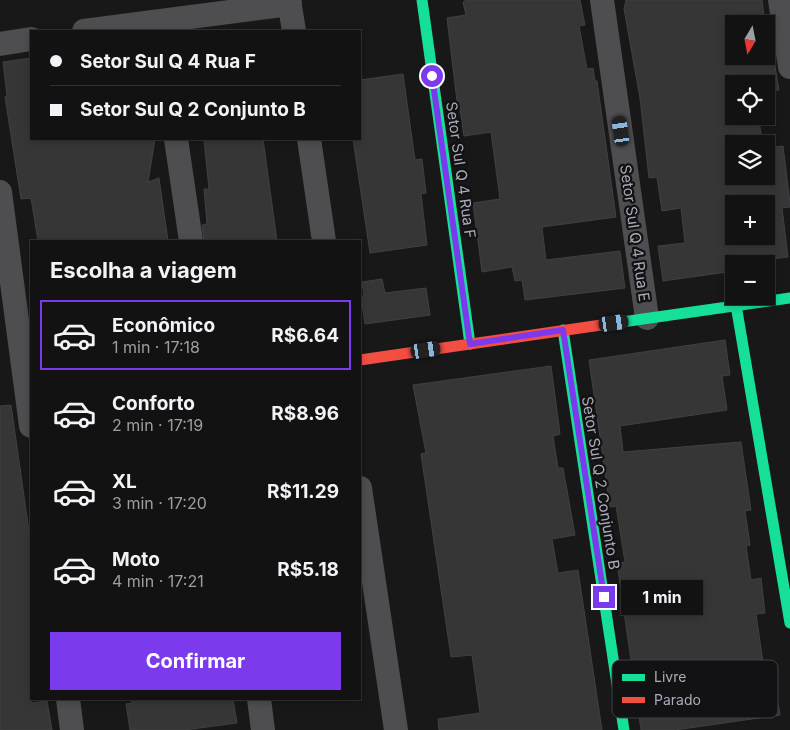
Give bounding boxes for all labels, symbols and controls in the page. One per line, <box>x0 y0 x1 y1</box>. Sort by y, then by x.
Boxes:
north arrow <box>725 15 775 65</box>
map controls <box>725 15 775 305</box>
text: Setor Sul Q 4 Rua F <box>80 50 256 73</box>
route start <box>421 65 443 87</box>
button: locate <box>725 75 775 125</box>
text: Setor Sul Q 2 Conjunto B <box>80 98 306 121</box>
street label: Setor Sul Q 4 Rua F <box>442 100 480 240</box>
car <box>611 115 630 147</box>
button: layers <box>725 135 775 185</box>
street label: Setor Sul Q 4 Rua E <box>616 163 654 303</box>
button: + <box>725 195 775 245</box>
button: − <box>725 255 775 305</box>
text: Escolha a viagem <box>50 257 237 283</box>
icon: car <box>52 313 97 358</box>
car <box>598 313 629 333</box>
text: Econômico <box>112 314 215 337</box>
text: R$6.64 <box>271 324 339 347</box>
text: 1 min · 17:18 <box>112 337 200 357</box>
car <box>410 340 441 360</box>
icon: car <box>52 391 97 436</box>
text: Conforto <box>112 392 195 415</box>
street label: Setor Sul Q 2 Conjunto B <box>578 395 624 571</box>
text: R$8.96 <box>271 402 339 425</box>
text: 2 min · 17:19 <box>112 415 203 435</box>
icon: car <box>52 469 97 514</box>
text: XL <box>112 470 137 493</box>
text: R$11.29 <box>267 480 339 503</box>
text: 3 min · 17:20 <box>112 493 207 513</box>
icon: car <box>52 547 97 592</box>
text: Moto <box>112 548 160 571</box>
text: R$5.18 <box>277 558 339 581</box>
text: 4 min · 17:21 <box>112 571 204 591</box>
callout: 1 min <box>622 580 704 614</box>
route end <box>593 586 615 608</box>
text: 1 min <box>642 587 682 607</box>
button: Confirmar <box>50 632 341 690</box>
legend <box>612 660 778 718</box>
text: Livre <box>654 668 686 685</box>
text: Parado <box>654 691 701 708</box>

